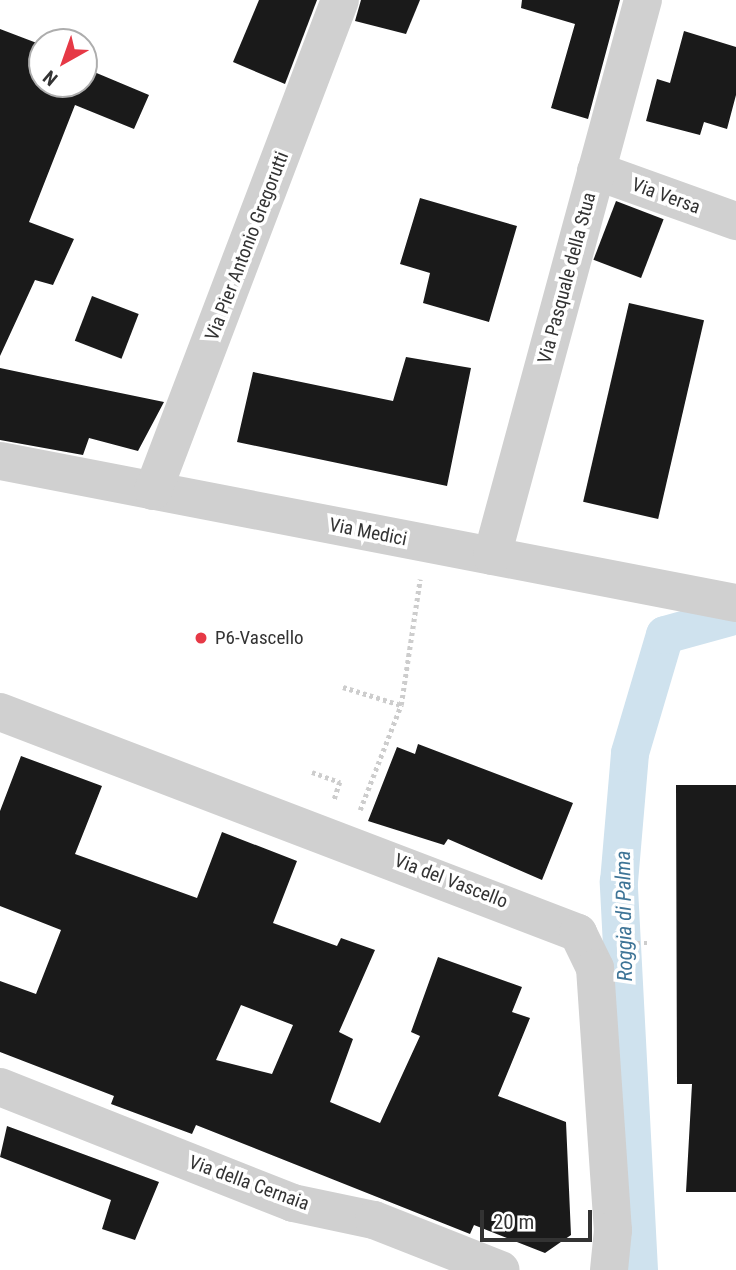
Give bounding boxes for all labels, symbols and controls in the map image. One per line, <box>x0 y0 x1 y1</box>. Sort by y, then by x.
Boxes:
north arrow <box>28 28 98 98</box>
text: N <box>39 65 62 90</box>
street label: Via Pier Antonio Gregorutti <box>200 148 294 344</box>
street label: Via Versa <box>629 173 703 219</box>
street label: Via Pasquale della Stua <box>533 190 601 366</box>
street label: Via Medici <box>327 513 409 551</box>
place label: P6-Vascello <box>215 627 304 649</box>
marker: P6-Vascello <box>193 630 209 646</box>
street label: Via del Vascello <box>391 849 511 913</box>
water label: Roggia di Palma <box>610 850 638 982</box>
street label: Via della Cernaia <box>186 1151 312 1215</box>
scale bar <box>484 1196 596 1240</box>
text: 20 m <box>493 1210 534 1234</box>

